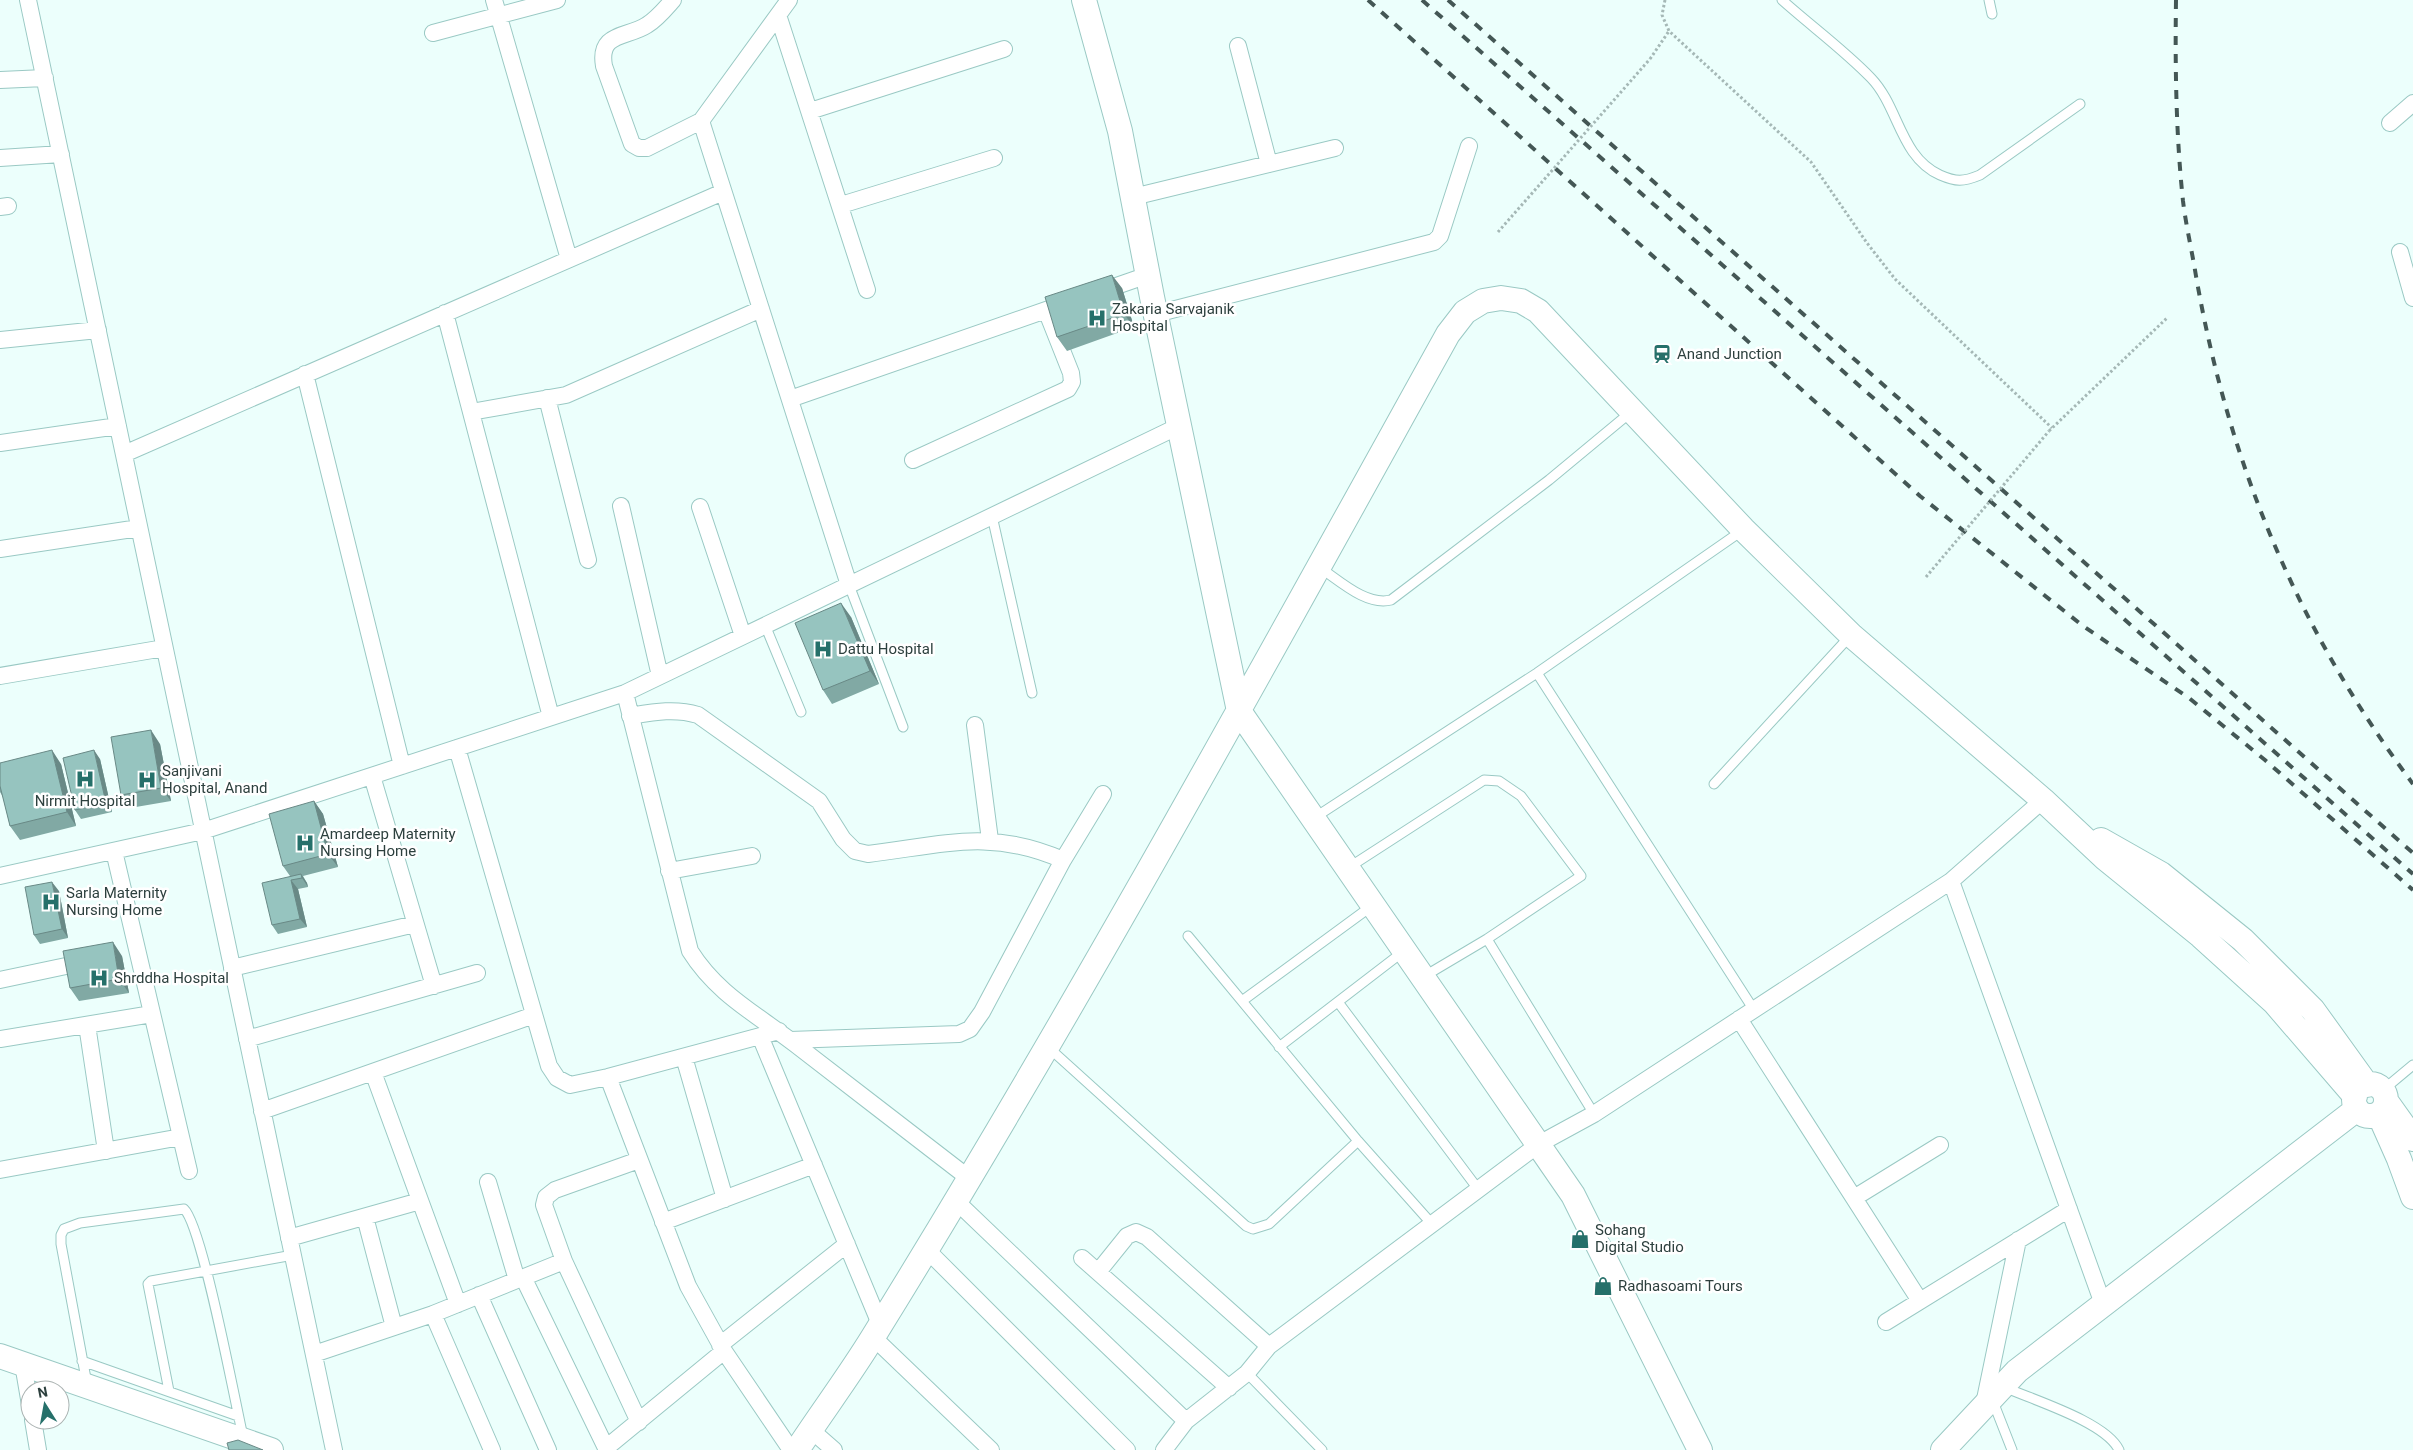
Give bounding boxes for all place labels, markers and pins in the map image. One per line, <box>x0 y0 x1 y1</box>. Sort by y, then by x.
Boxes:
place label: Zakaria Sarvajanik Hospital <box>1112 300 1235 335</box>
hospital icon: Zakaria Sarvajanik Hospital <box>1086 307 1108 329</box>
station icon: Anand Junction <box>1651 343 1673 365</box>
place label: Anand Junction <box>1677 345 1782 363</box>
hospital icon: Dattu Hospital <box>812 638 834 660</box>
place label: Dattu Hospital <box>838 640 934 658</box>
place label: Sanjivani Hospital, Anand <box>162 762 267 797</box>
hospital icon: Nirmit Hospital <box>74 768 96 790</box>
hospital icon: Sanjivani Hospital, Anand <box>136 769 158 791</box>
place label: Nirmit Hospital <box>35 792 135 810</box>
place label: Amardeep Maternity Nursing Home <box>320 825 456 860</box>
hospital icon: Amardeep Maternity Nursing Home <box>294 832 316 854</box>
place label: Sarla Maternity Nursing Home <box>66 884 167 919</box>
hospital icon: Sarla Maternity Nursing Home <box>40 891 62 913</box>
hospital icon: Shrddha Hospital <box>88 967 110 989</box>
place label: Shrddha Hospital <box>114 969 229 987</box>
place label: Sohang Digital Studio <box>1595 1221 1684 1256</box>
shop icon: Sohang Digital Studio <box>1569 1228 1591 1250</box>
shop icon: Radhasoami Tours <box>1592 1275 1614 1297</box>
place label: Radhasoami Tours <box>1618 1277 1743 1295</box>

